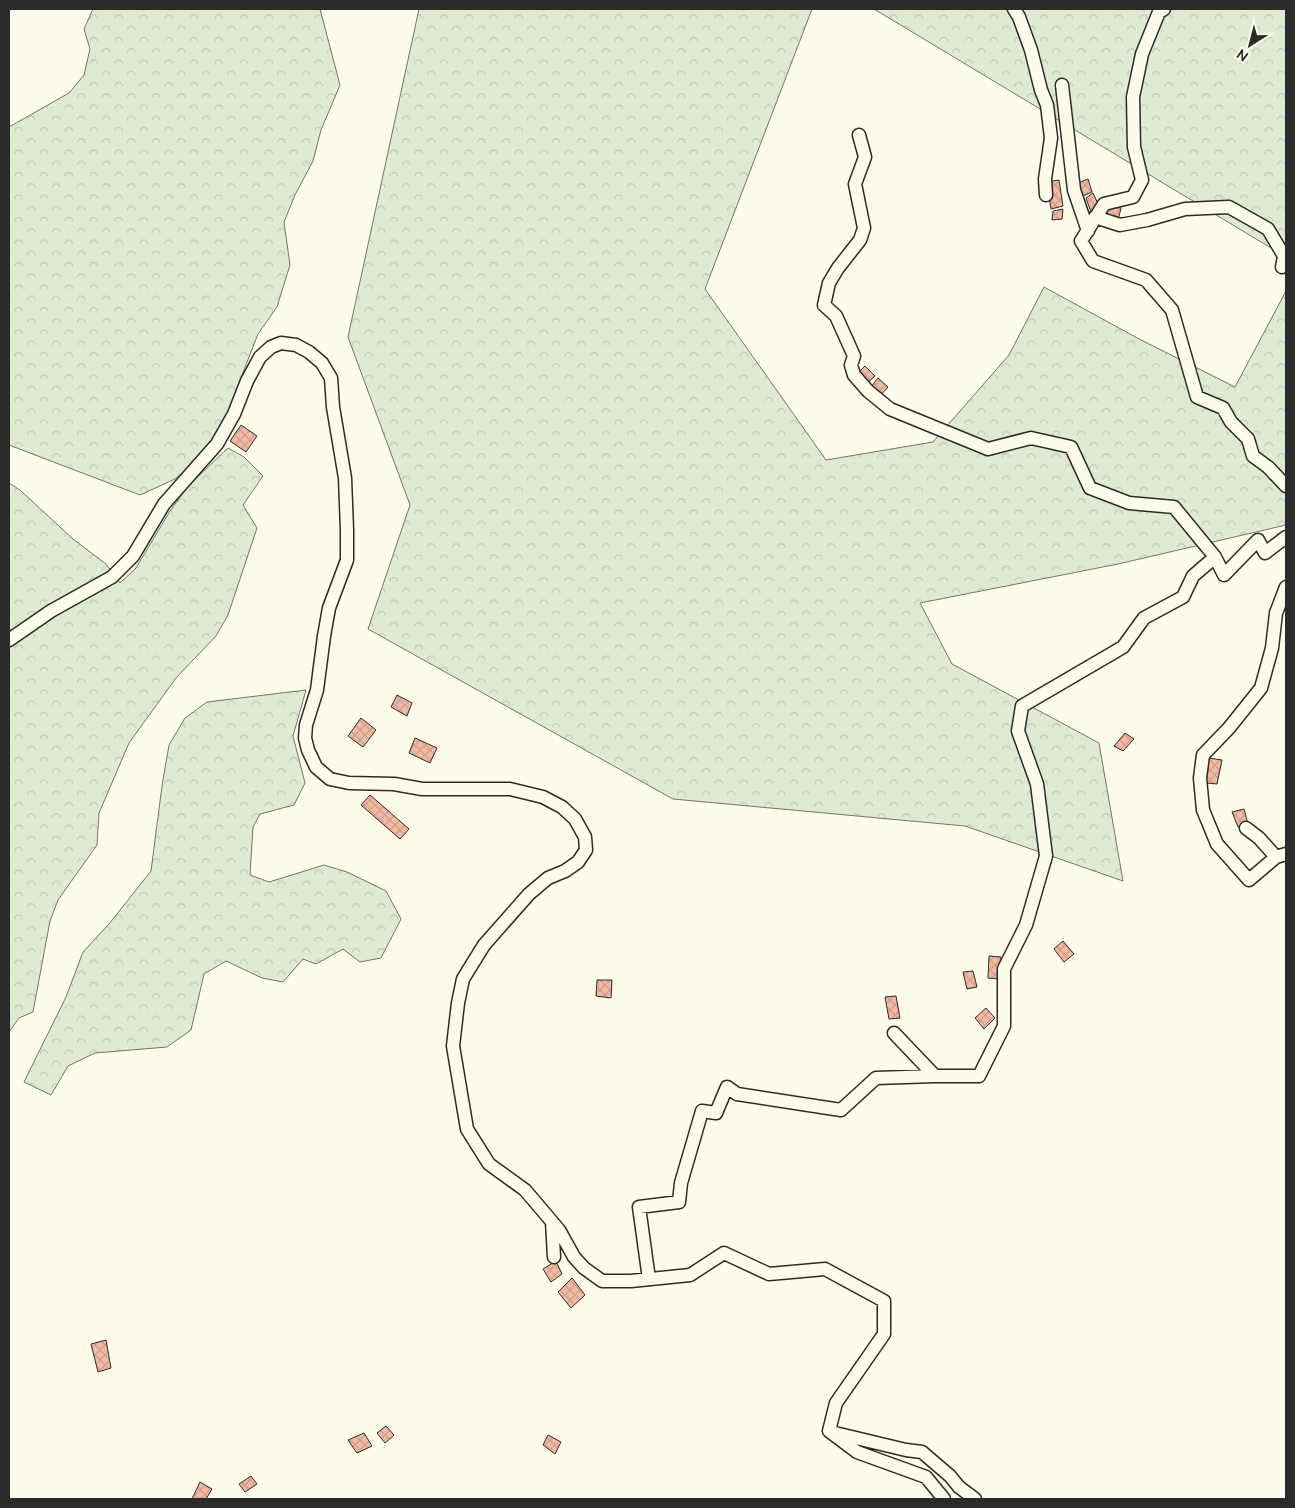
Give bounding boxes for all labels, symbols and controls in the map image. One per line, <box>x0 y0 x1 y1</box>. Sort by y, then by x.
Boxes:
north arrow <box>1225 20 1275 70</box>
text: N <box>1233 46 1251 65</box>

